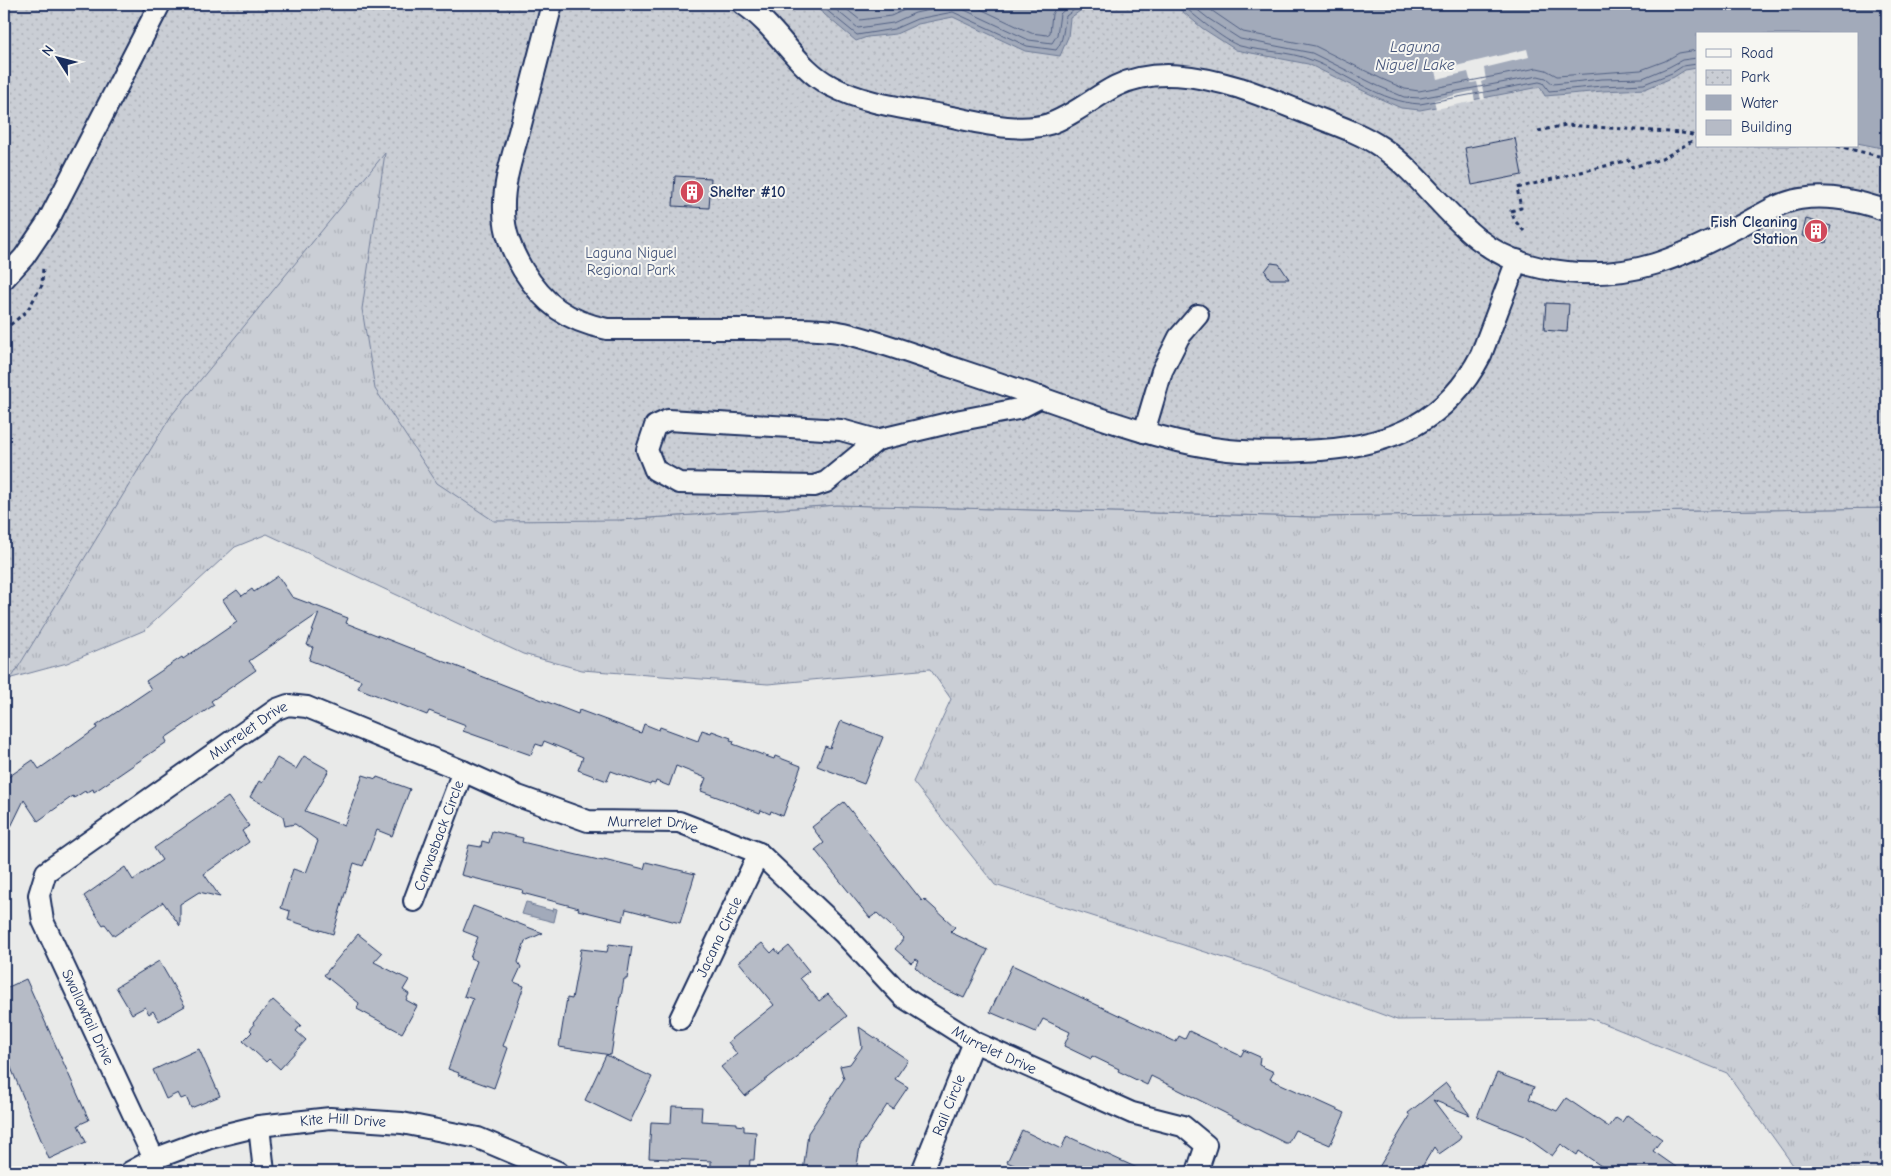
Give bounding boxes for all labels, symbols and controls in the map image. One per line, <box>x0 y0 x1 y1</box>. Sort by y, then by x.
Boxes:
north arrow <box>32 32 82 82</box>
legend <box>1696 32 1858 148</box>
water label: Laguna Niguel Lake <box>1375 38 1455 74</box>
text: N <box>38 42 57 59</box>
text: Road <box>1741 44 1773 62</box>
text: Park <box>1741 68 1770 86</box>
text: Water <box>1741 94 1778 112</box>
text: Building <box>1741 118 1792 136</box>
building icon: Shelter #10 <box>679 179 705 205</box>
place label: Shelter #10 <box>710 183 785 201</box>
place label: Fish Cleaning Station <box>1710 213 1798 248</box>
building icon: Fish Cleaning Station <box>1803 218 1829 244</box>
park label: Laguna Niguel Regional Park <box>585 244 677 279</box>
street label: Murrelet Drive <box>205 697 290 763</box>
street label: Canvasback Circle <box>410 777 468 893</box>
street label: Murrelet Drive <box>607 812 701 838</box>
street label: Jacana Circle <box>692 893 746 980</box>
street label: Swallowtail Drive <box>58 966 118 1068</box>
street label: Murrelet Drive <box>949 1021 1040 1078</box>
street label: Rail Circle <box>928 1071 969 1138</box>
street label: Kite Hill Drive <box>299 1109 387 1131</box>

